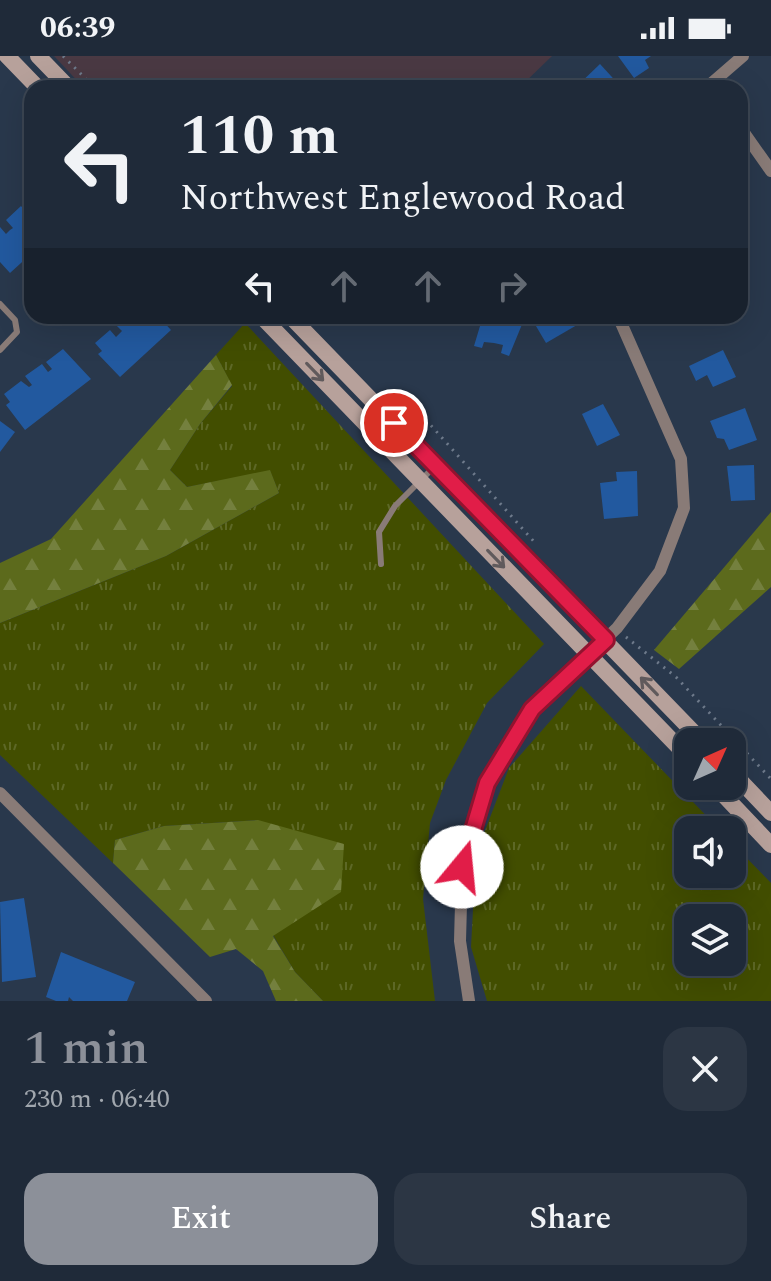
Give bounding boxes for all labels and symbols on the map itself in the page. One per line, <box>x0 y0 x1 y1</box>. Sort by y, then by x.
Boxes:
one-way arrow <box>305 362 324 381</box>
pin <box>360 389 428 457</box>
one-way arrow <box>486 549 505 569</box>
one-way arrow <box>640 677 659 696</box>
north arrow <box>674 728 746 800</box>
position arrow <box>420 825 504 909</box>

